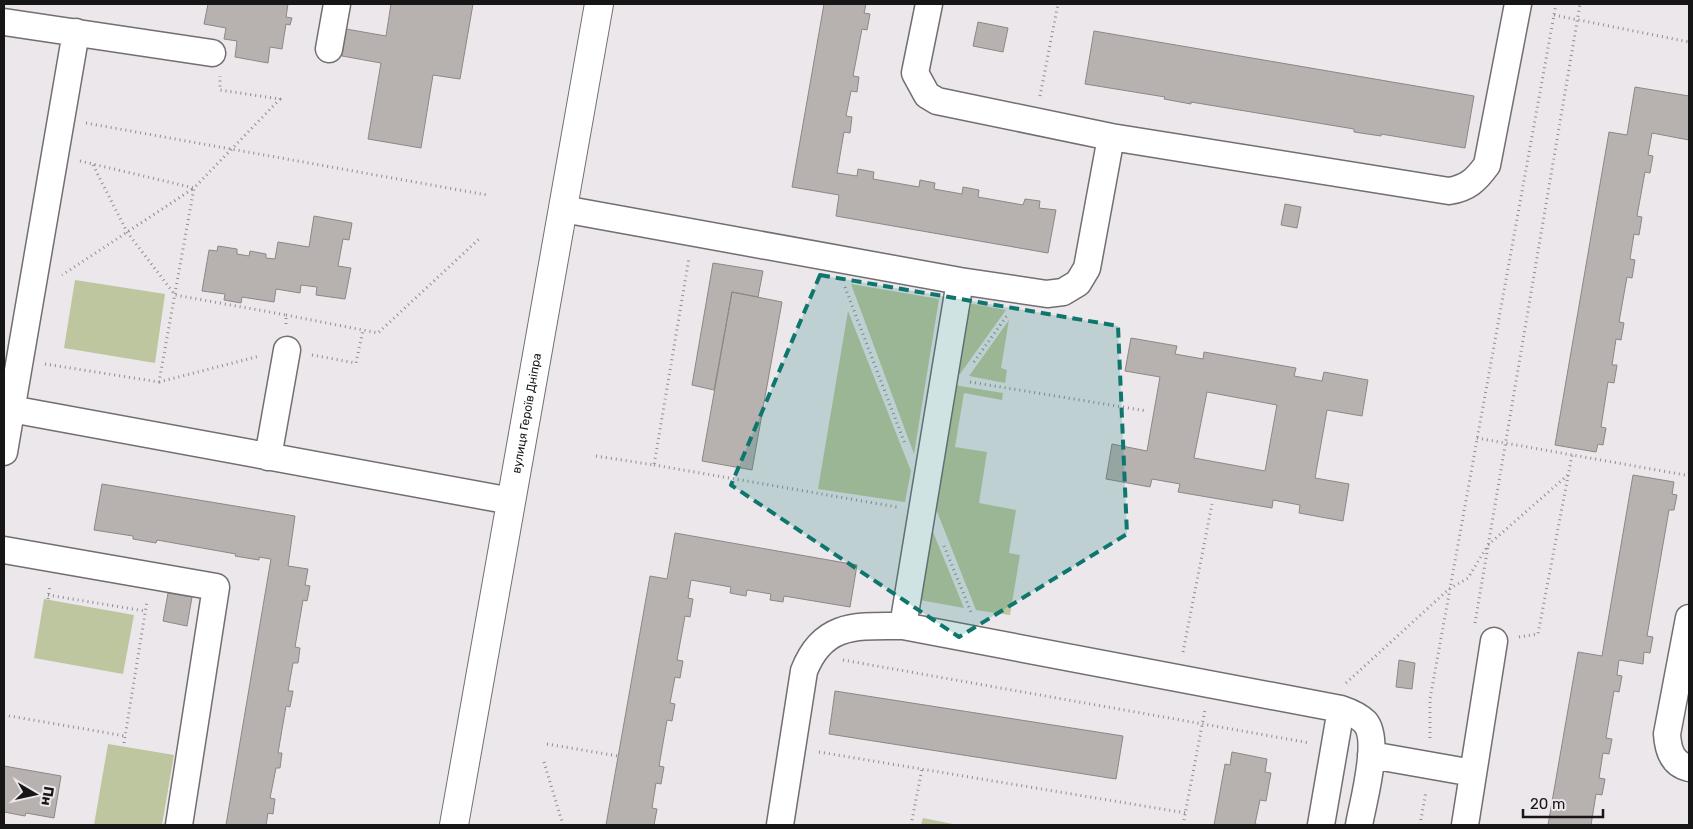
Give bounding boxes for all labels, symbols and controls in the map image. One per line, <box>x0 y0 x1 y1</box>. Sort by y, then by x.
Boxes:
street label: вулиця Героїв Дніпра <box>509 352 544 475</box>
north arrow <box>10 769 60 819</box>
text: Пн <box>37 785 57 807</box>
scale bar <box>1523 786 1603 818</box>
text: 20 m <box>1530 795 1565 813</box>

